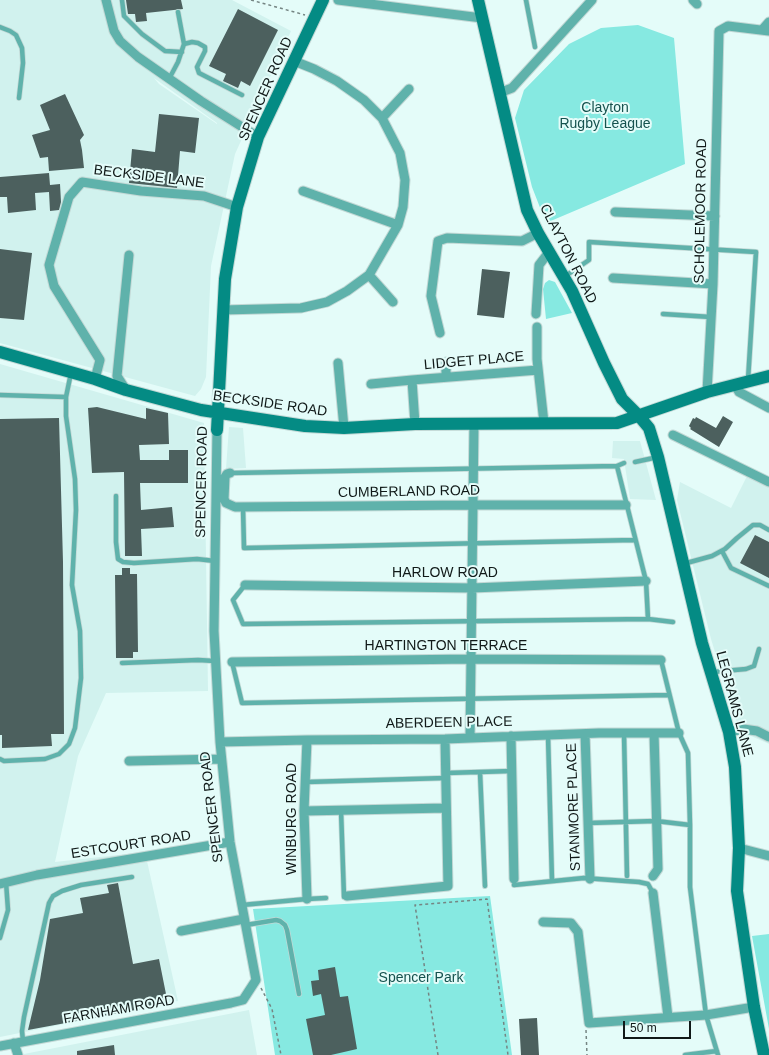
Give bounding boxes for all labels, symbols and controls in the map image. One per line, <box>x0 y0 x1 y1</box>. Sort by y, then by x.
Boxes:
street label: SPENCER ROAD <box>236 34 296 144</box>
park label: Clayton Rugby League <box>559 100 651 132</box>
street label: SCHOLEMOOR ROAD <box>691 138 711 284</box>
street label: BECKSIDE LANE <box>93 162 205 192</box>
street label: CLAYTON ROAD <box>536 202 600 306</box>
street label: LIDGET PLACE <box>423 348 525 374</box>
street label: BECKSIDE ROAD <box>212 388 328 420</box>
street label: SPENCER ROAD <box>193 426 211 538</box>
street label: CUMBERLAND ROAD <box>338 482 480 502</box>
street label: HARLOW ROAD <box>392 565 498 581</box>
street label: HARTINGTON TERRACE <box>365 638 527 654</box>
street label: LEGRAMS LANE <box>712 649 756 759</box>
street label: ABERDEEN PLACE <box>385 713 513 733</box>
street label: STANMORE PLACE <box>563 743 585 871</box>
street label: SPENCER ROAD <box>197 750 227 864</box>
street label: WINBURG ROAD <box>284 763 300 875</box>
street label: ESTCOURT ROAD <box>70 827 192 863</box>
park label: Spencer Park <box>379 970 463 986</box>
street label: FARNHAM ROAD <box>62 992 176 1028</box>
scale bar <box>625 1013 693 1039</box>
text: 50 m <box>630 1021 657 1035</box>

